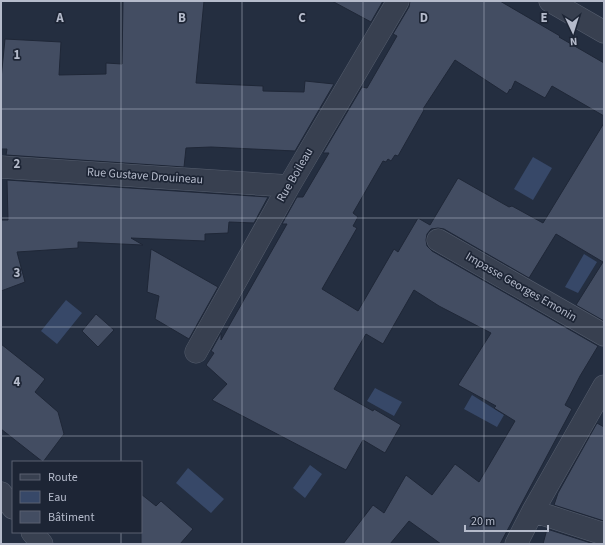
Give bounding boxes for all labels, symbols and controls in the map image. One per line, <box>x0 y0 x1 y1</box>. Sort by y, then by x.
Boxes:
text: A <box>55 9 64 27</box>
text: B <box>178 9 186 27</box>
text: C <box>298 9 306 27</box>
text: D <box>420 9 428 27</box>
text: E <box>540 9 548 27</box>
north arrow <box>553 12 593 52</box>
text: N <box>569 34 578 49</box>
text: 1 <box>14 46 21 64</box>
street label: Rue Boileau <box>273 145 317 205</box>
text: 2 <box>14 155 21 173</box>
street label: Rue Gustave Drouineau <box>86 163 204 189</box>
street label: Impasse Georges Emonin <box>462 248 580 326</box>
text: 3 <box>14 264 21 282</box>
text: 4 <box>14 373 21 391</box>
legend <box>12 461 142 533</box>
text: Route <box>48 469 78 486</box>
text: Eau <box>48 489 67 506</box>
scale bar <box>465 507 548 533</box>
text: Bâtiment <box>48 509 94 526</box>
text: 20 m <box>471 513 495 530</box>

